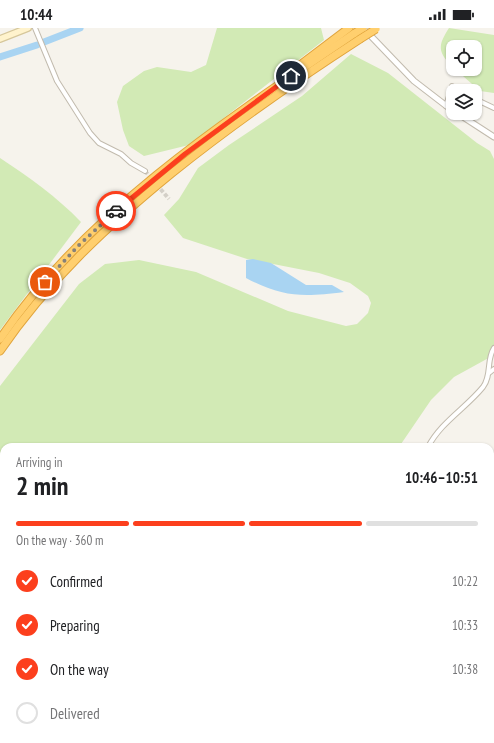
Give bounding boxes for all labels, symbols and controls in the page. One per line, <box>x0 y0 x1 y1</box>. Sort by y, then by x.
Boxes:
text: 10:44 <box>20 5 52 24</box>
map controls <box>446 40 482 120</box>
button: locate <box>446 40 482 76</box>
pin <box>274 59 308 93</box>
icon: home <box>280 65 302 87</box>
button: layers <box>446 84 482 120</box>
courier <box>96 191 136 231</box>
icon: car <box>105 200 127 222</box>
pin <box>28 265 62 299</box>
icon: bag <box>34 271 56 293</box>
text: Arriving in <box>16 454 63 471</box>
text: 10:46–10:51 <box>405 468 478 487</box>
text: 2 min <box>16 469 69 502</box>
text: On the way · 360 m <box>16 532 103 549</box>
icon: check <box>16 570 38 592</box>
text: Confirmed <box>50 572 103 591</box>
text: 10:22 <box>452 573 478 590</box>
icon: check <box>16 614 38 636</box>
text: Preparing <box>50 616 100 635</box>
text: 10:33 <box>452 617 478 634</box>
icon: check <box>16 658 38 680</box>
text: On the way <box>50 660 109 679</box>
text: 10:38 <box>452 661 478 678</box>
text: Delivered <box>50 704 100 723</box>

